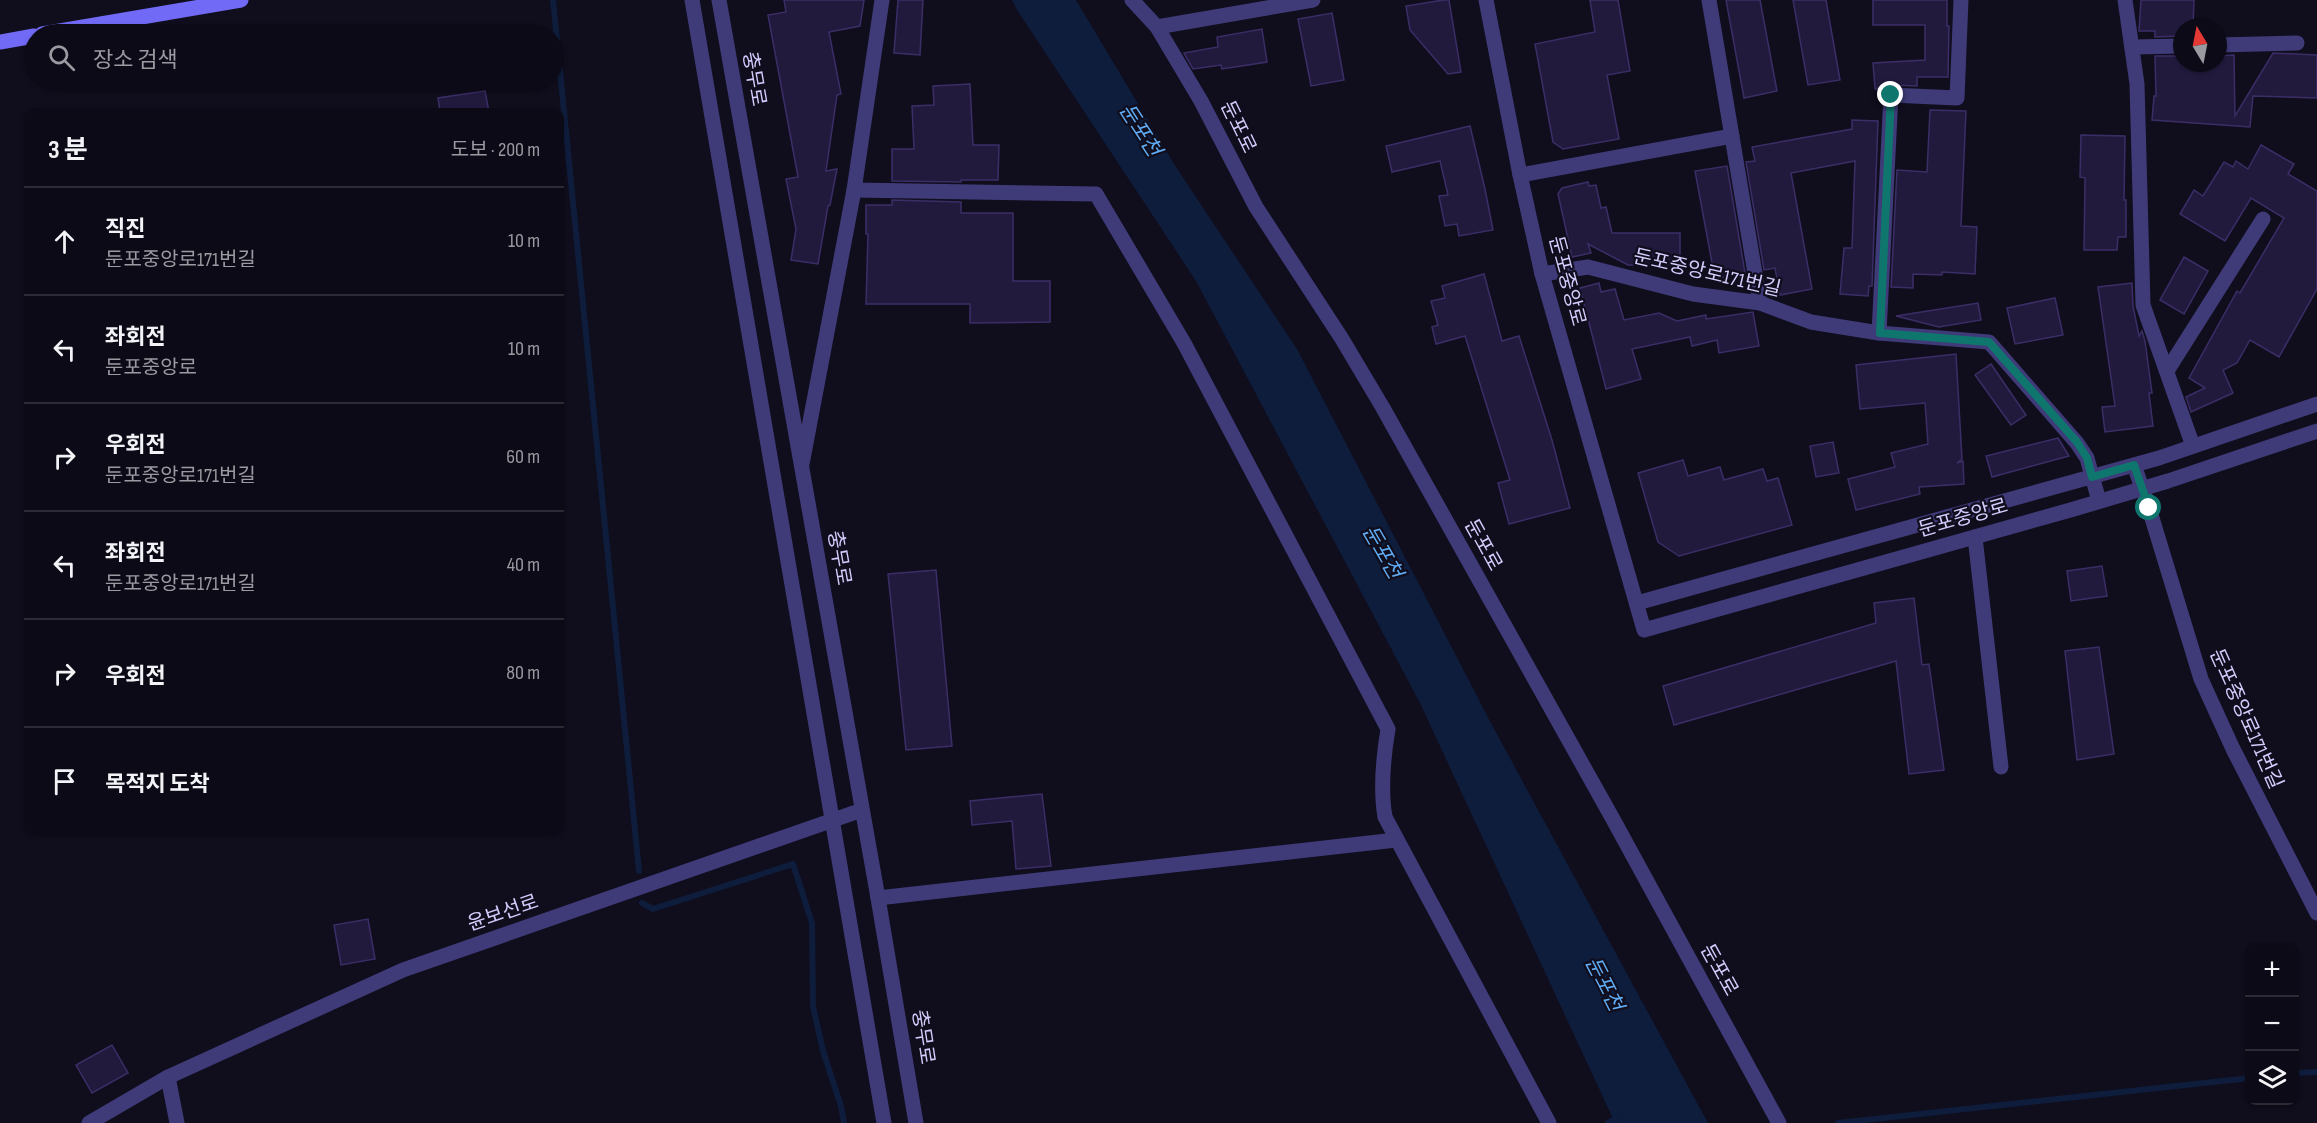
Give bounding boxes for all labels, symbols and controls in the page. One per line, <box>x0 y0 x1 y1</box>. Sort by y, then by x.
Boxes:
north arrow <box>2173 18 2227 72</box>
search box <box>24 24 564 90</box>
icon: search <box>45 41 78 74</box>
text: 장소 검색 <box>93 47 177 74</box>
street label: 충무로 <box>737 50 771 108</box>
route end <box>1877 81 1903 107</box>
street label: 둔포로 <box>1215 97 1261 157</box>
water label: 둔포천 <box>1114 99 1168 163</box>
text: 3 분 <box>48 135 88 166</box>
text: 도보 · 200 m <box>451 138 540 162</box>
text: 직진 <box>105 216 145 243</box>
icon: ahead <box>48 225 81 258</box>
text: 10 m <box>508 229 540 253</box>
street label: 둔포중앙로 <box>1544 233 1590 329</box>
street label: 둔포중앙로171번길 <box>1631 244 1783 302</box>
text: 둔포중앙로171번길 <box>105 248 256 272</box>
text: 좌회전 <box>105 324 166 351</box>
icon: left <box>48 333 81 366</box>
text: 10 m <box>508 337 540 361</box>
text: 둔포중앙로 <box>105 356 197 380</box>
text: 우회전 <box>105 432 166 459</box>
icon: right <box>48 441 81 474</box>
text: 60 m <box>506 445 540 469</box>
text: 둔포중앙로171번길 <box>105 464 256 488</box>
street label: 둔포중앙로 <box>1915 494 2011 542</box>
route start <box>2135 494 2161 520</box>
street label: 둔포로 <box>1459 515 1507 575</box>
water label: 둔포천 <box>1357 521 1409 586</box>
street label: 충무로 <box>822 529 856 587</box>
text: 좌회전 <box>105 540 166 567</box>
icon: left <box>48 549 81 582</box>
text: 40 m <box>507 553 540 577</box>
text: 둔포중앙로171번길 <box>105 572 256 596</box>
street label: 둔포중앙로171번길 <box>2204 645 2288 793</box>
icon: right <box>48 657 81 690</box>
text: 80 m <box>506 661 540 685</box>
text: 우회전 <box>105 663 166 690</box>
icon: arrive <box>48 765 81 798</box>
text: 목적지 도착 <box>105 771 210 798</box>
street label: 윤보선로 <box>464 890 542 936</box>
street label: 둔포로 <box>1695 940 1743 1000</box>
map controls <box>2245 943 2299 1105</box>
button: + <box>2245 943 2299 997</box>
water label: 둔포천 <box>1580 952 1630 1018</box>
button: − <box>2245 997 2299 1051</box>
street label: 충무로 <box>907 1008 939 1066</box>
button: layers <box>2245 1051 2299 1105</box>

